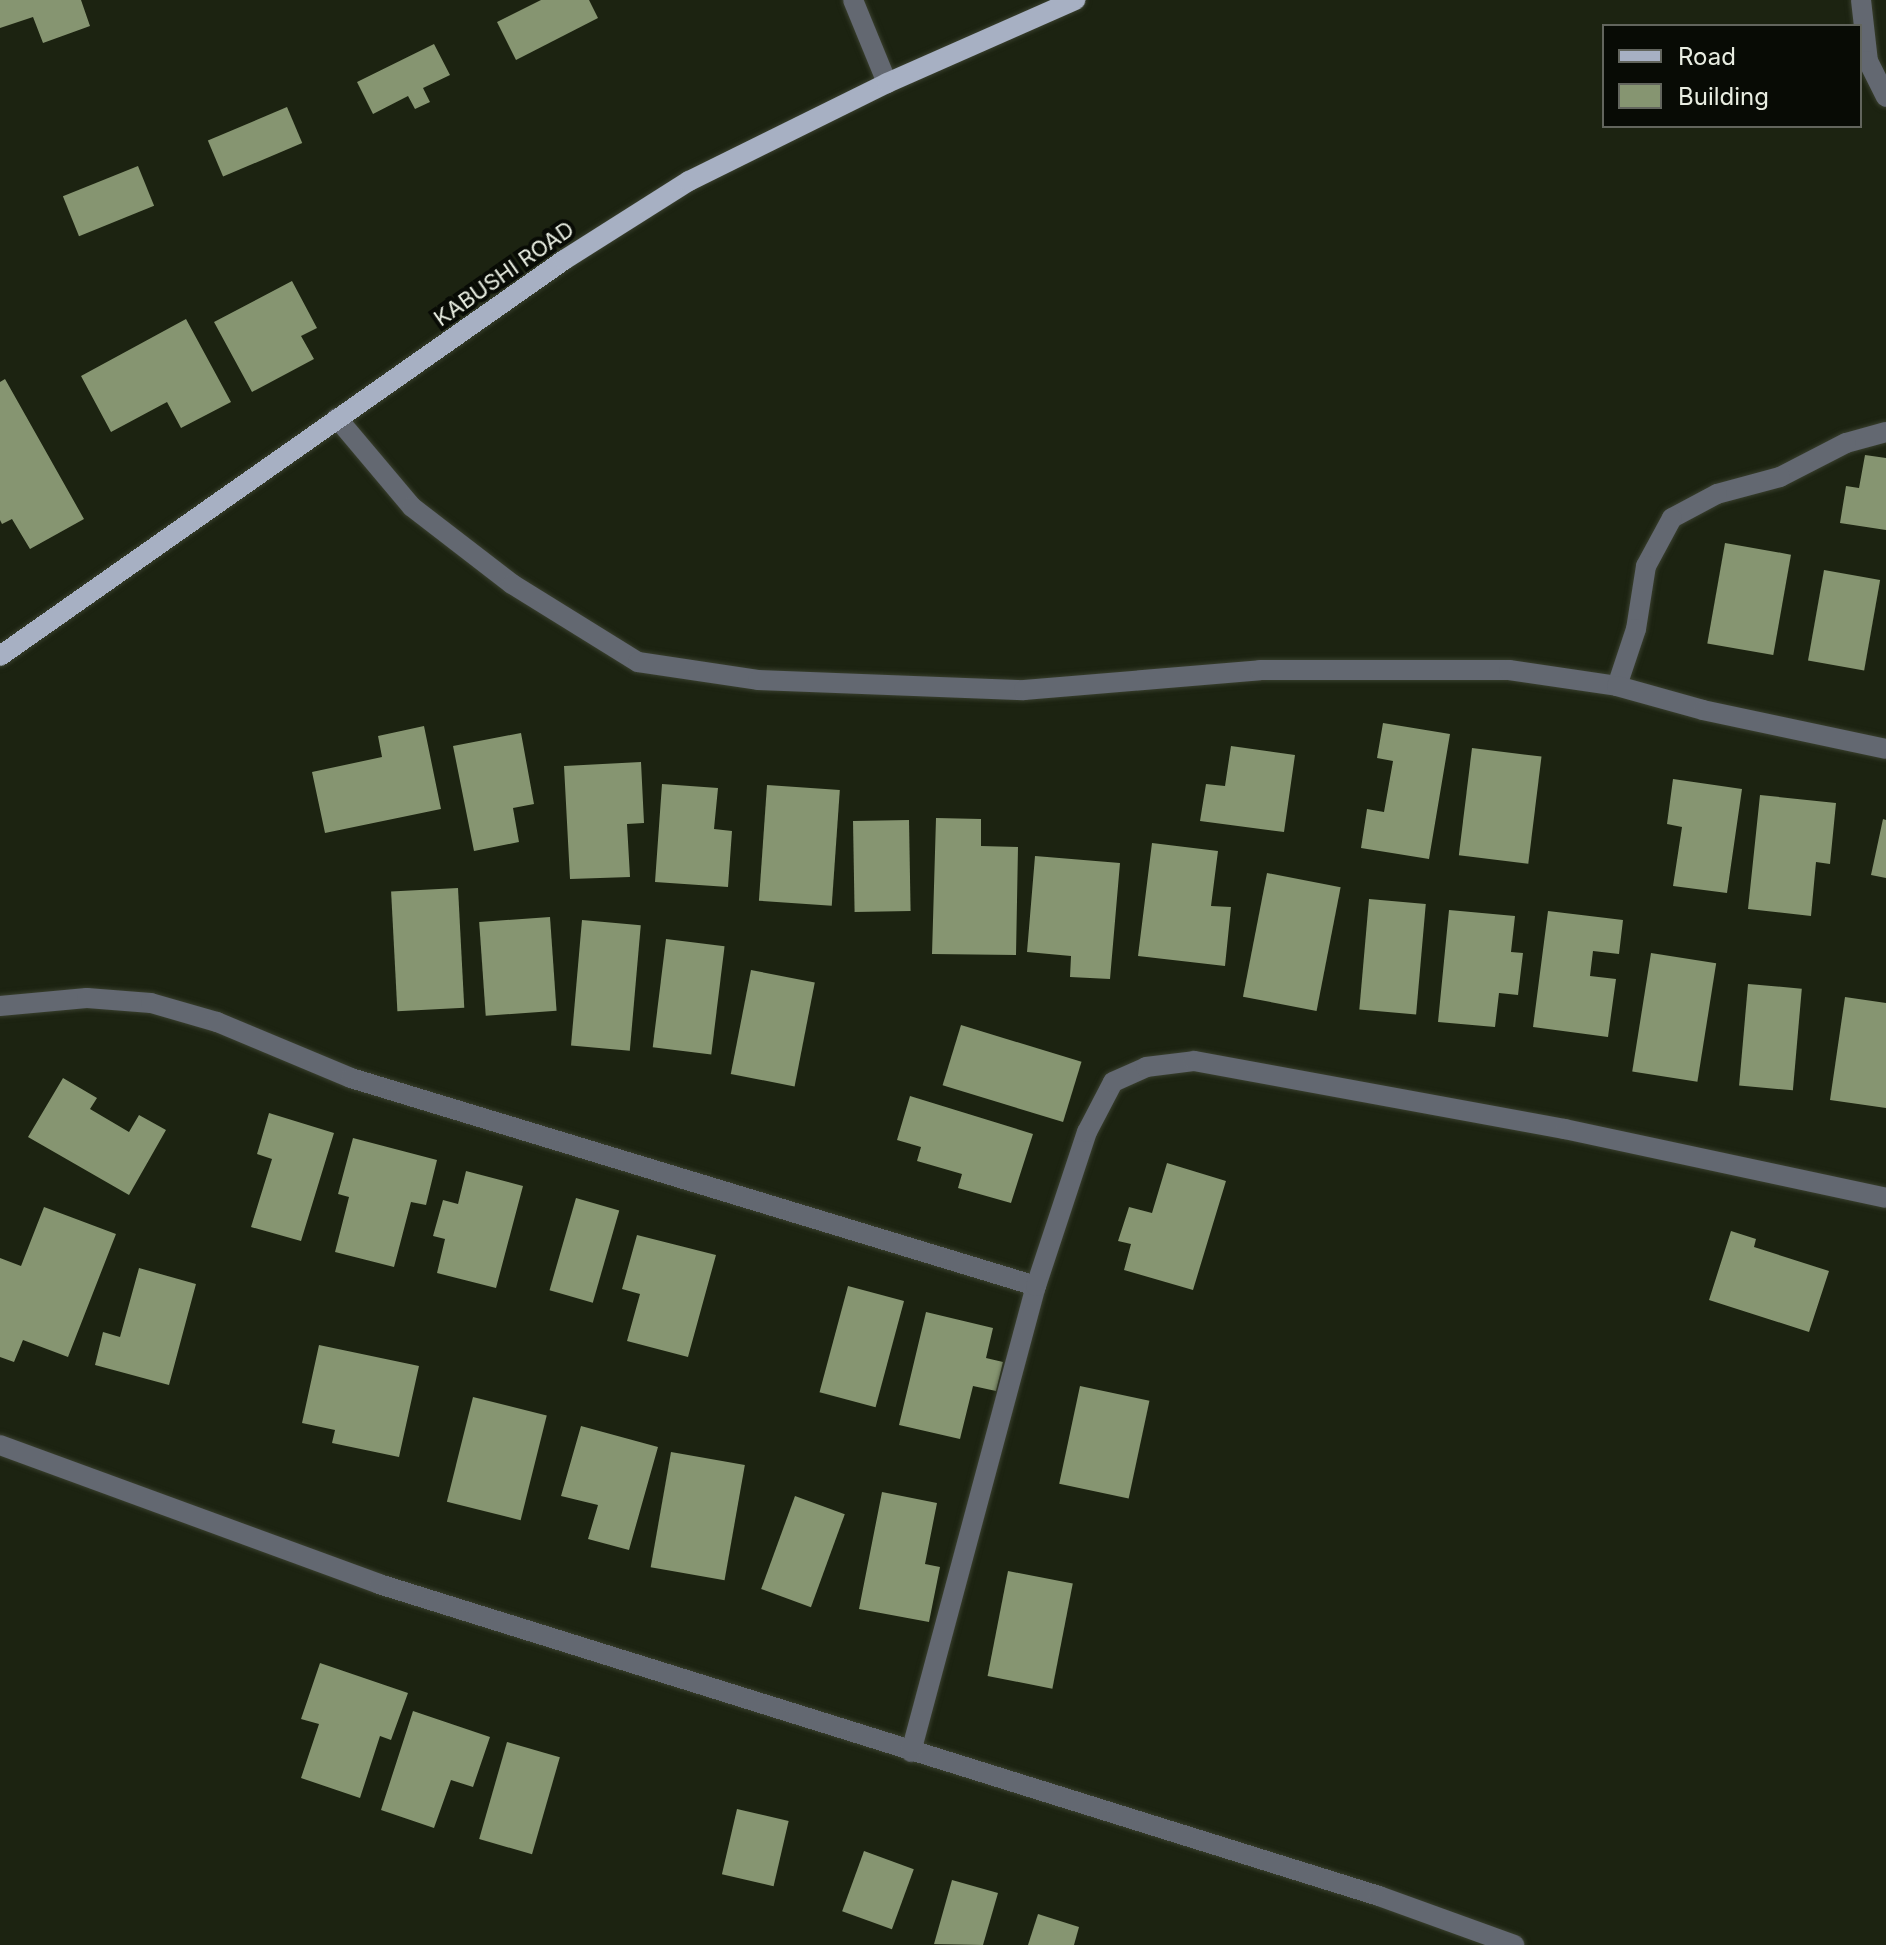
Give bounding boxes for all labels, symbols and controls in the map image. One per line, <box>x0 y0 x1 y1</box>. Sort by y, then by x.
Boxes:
legend <box>1602 24 1862 128</box>
text: Road <box>1678 42 1736 71</box>
text: Building <box>1678 82 1769 111</box>
street label: KABUSHI ROAD <box>429 216 579 332</box>

